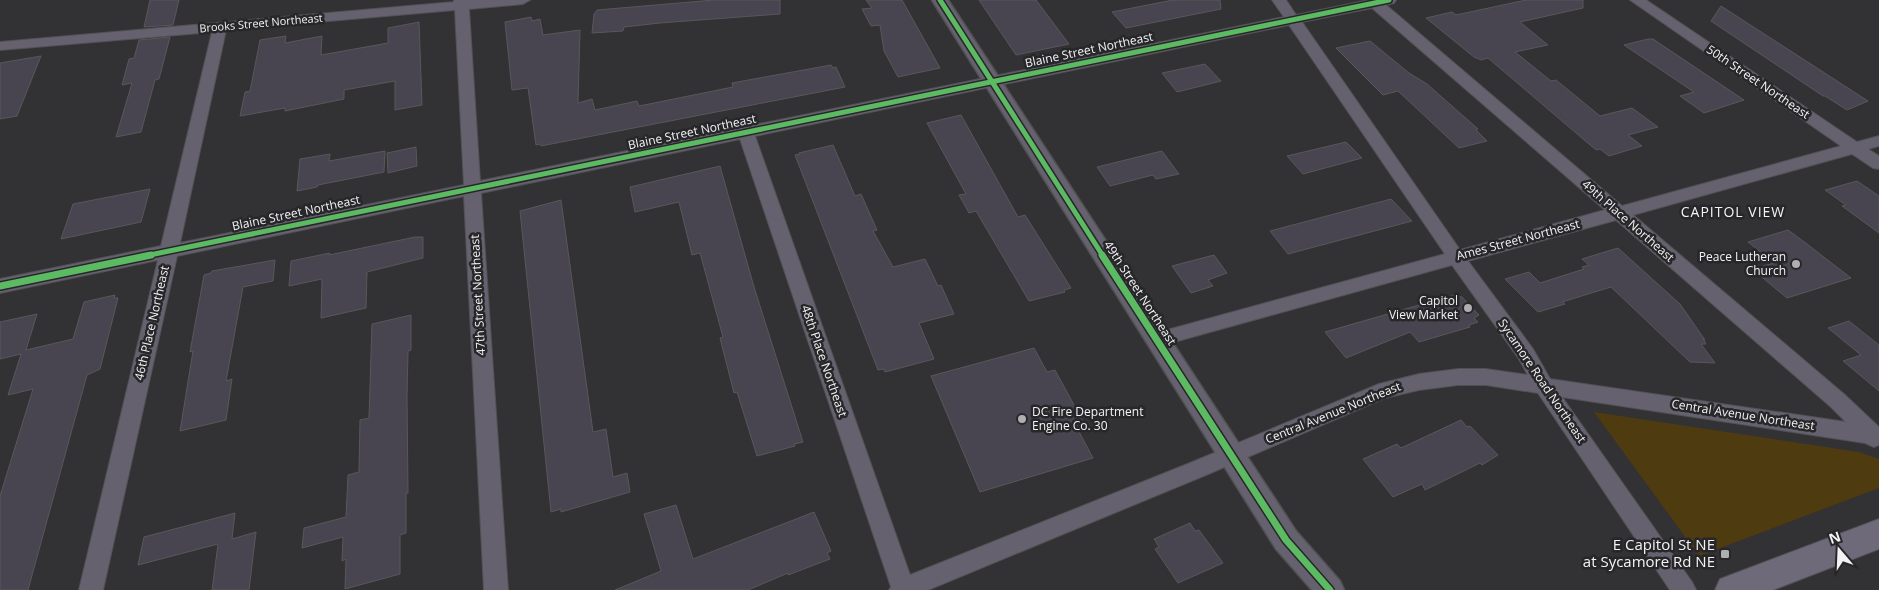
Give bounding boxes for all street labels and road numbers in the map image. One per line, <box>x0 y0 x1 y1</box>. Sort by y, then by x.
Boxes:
street label: Brooks Street Northeast <box>199 10 323 35</box>
street label: Blaine Street Northeast <box>1023 28 1155 71</box>
street label: 50th Street Northeast <box>1703 41 1813 123</box>
street label: Blaine Street Northeast <box>626 110 758 153</box>
street label: 49th Place Northeast <box>1579 176 1678 265</box>
street label: Blaine Street Northeast <box>230 191 362 234</box>
street label: Ames Street Northeast <box>1454 215 1581 264</box>
street label: 47th Street Northeast <box>466 234 489 356</box>
street label: 49th Street Northeast <box>1100 237 1181 348</box>
street label: 46th Place Northeast <box>130 264 173 382</box>
street label: 48th Place Northeast <box>797 303 852 419</box>
street label: Sycamore Road Northeast <box>1495 315 1590 446</box>
street label: Central Avenue Northeast <box>1263 378 1403 448</box>
street label: Central Avenue Northeast <box>1670 395 1816 434</box>

